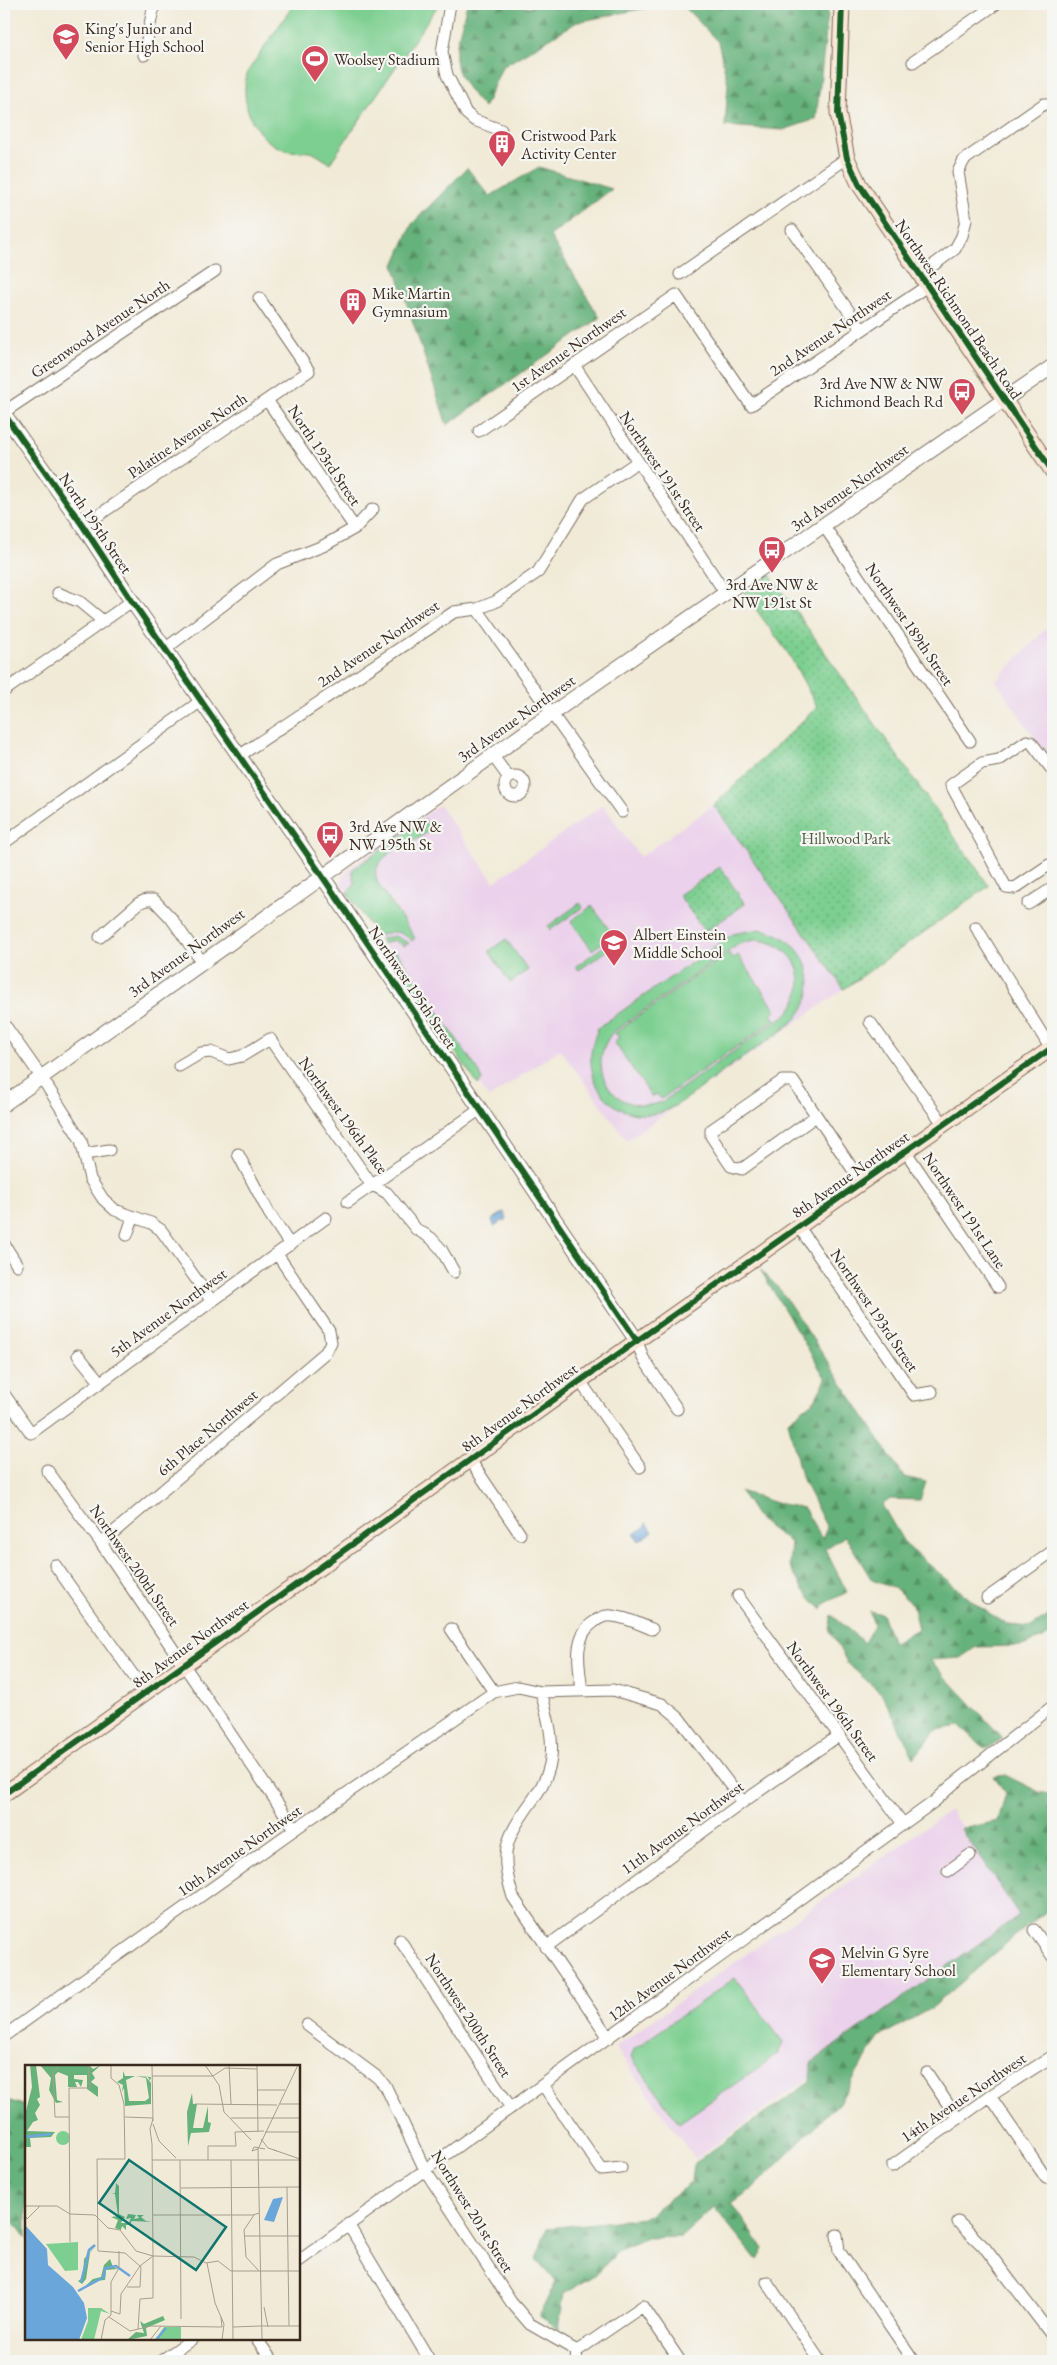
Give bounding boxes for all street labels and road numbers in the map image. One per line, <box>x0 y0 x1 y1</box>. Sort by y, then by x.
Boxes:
street label: Northwest Richmond Beach Road <box>890 215 1027 404</box>
street label: Greenwood Avenue North <box>27 274 174 383</box>
street label: 2nd Avenue Northwest <box>765 284 895 381</box>
street label: 1st Avenue Northwest <box>507 302 630 397</box>
street label: Palatine Avenue North <box>123 388 251 483</box>
street label: North 193rd Street <box>283 401 366 510</box>
street label: Northwest 191st Street <box>615 407 711 535</box>
street label: 3rd Avenue Northwest <box>786 439 912 536</box>
street label: North 195th Street <box>54 469 137 578</box>
street label: Northwest 189th Street <box>861 559 958 690</box>
street label: 2nd Avenue Northwest <box>313 595 443 692</box>
street label: 3rd Avenue Northwest <box>453 670 579 767</box>
street label: 3rd Avenue Northwest <box>124 903 249 1002</box>
street label: Northwest 195th Street <box>364 922 461 1053</box>
street label: Northwest 196th Place <box>294 1052 393 1178</box>
street label: 8th Avenue Northwest <box>787 1126 913 1223</box>
street label: Northwest 191st Lane <box>918 1148 1011 1272</box>
street label: Northwest 193rd Street <box>826 1245 924 1376</box>
street label: 5th Avenue Northwest <box>106 1263 231 1362</box>
street label: 8th Avenue Northwest <box>457 1358 582 1457</box>
street label: 6th Place Northwest <box>153 1384 262 1480</box>
street label: Northwest 200th Street <box>85 1500 184 1630</box>
street label: 8th Avenue Northwest <box>128 1594 253 1693</box>
street label: Northwest 196th Street <box>782 1637 883 1766</box>
street label: 11th Avenue Northwest <box>617 1776 748 1879</box>
street label: 10th Avenue Northwest <box>173 1800 305 1901</box>
street label: 12th Avenue Northwest <box>604 1923 735 2026</box>
street label: Northwest 200th Street <box>421 1949 517 2081</box>
street label: 14th Avenue Northwest <box>897 2048 1030 2147</box>
street label: Northwest 201st Street <box>426 2146 519 2276</box>

